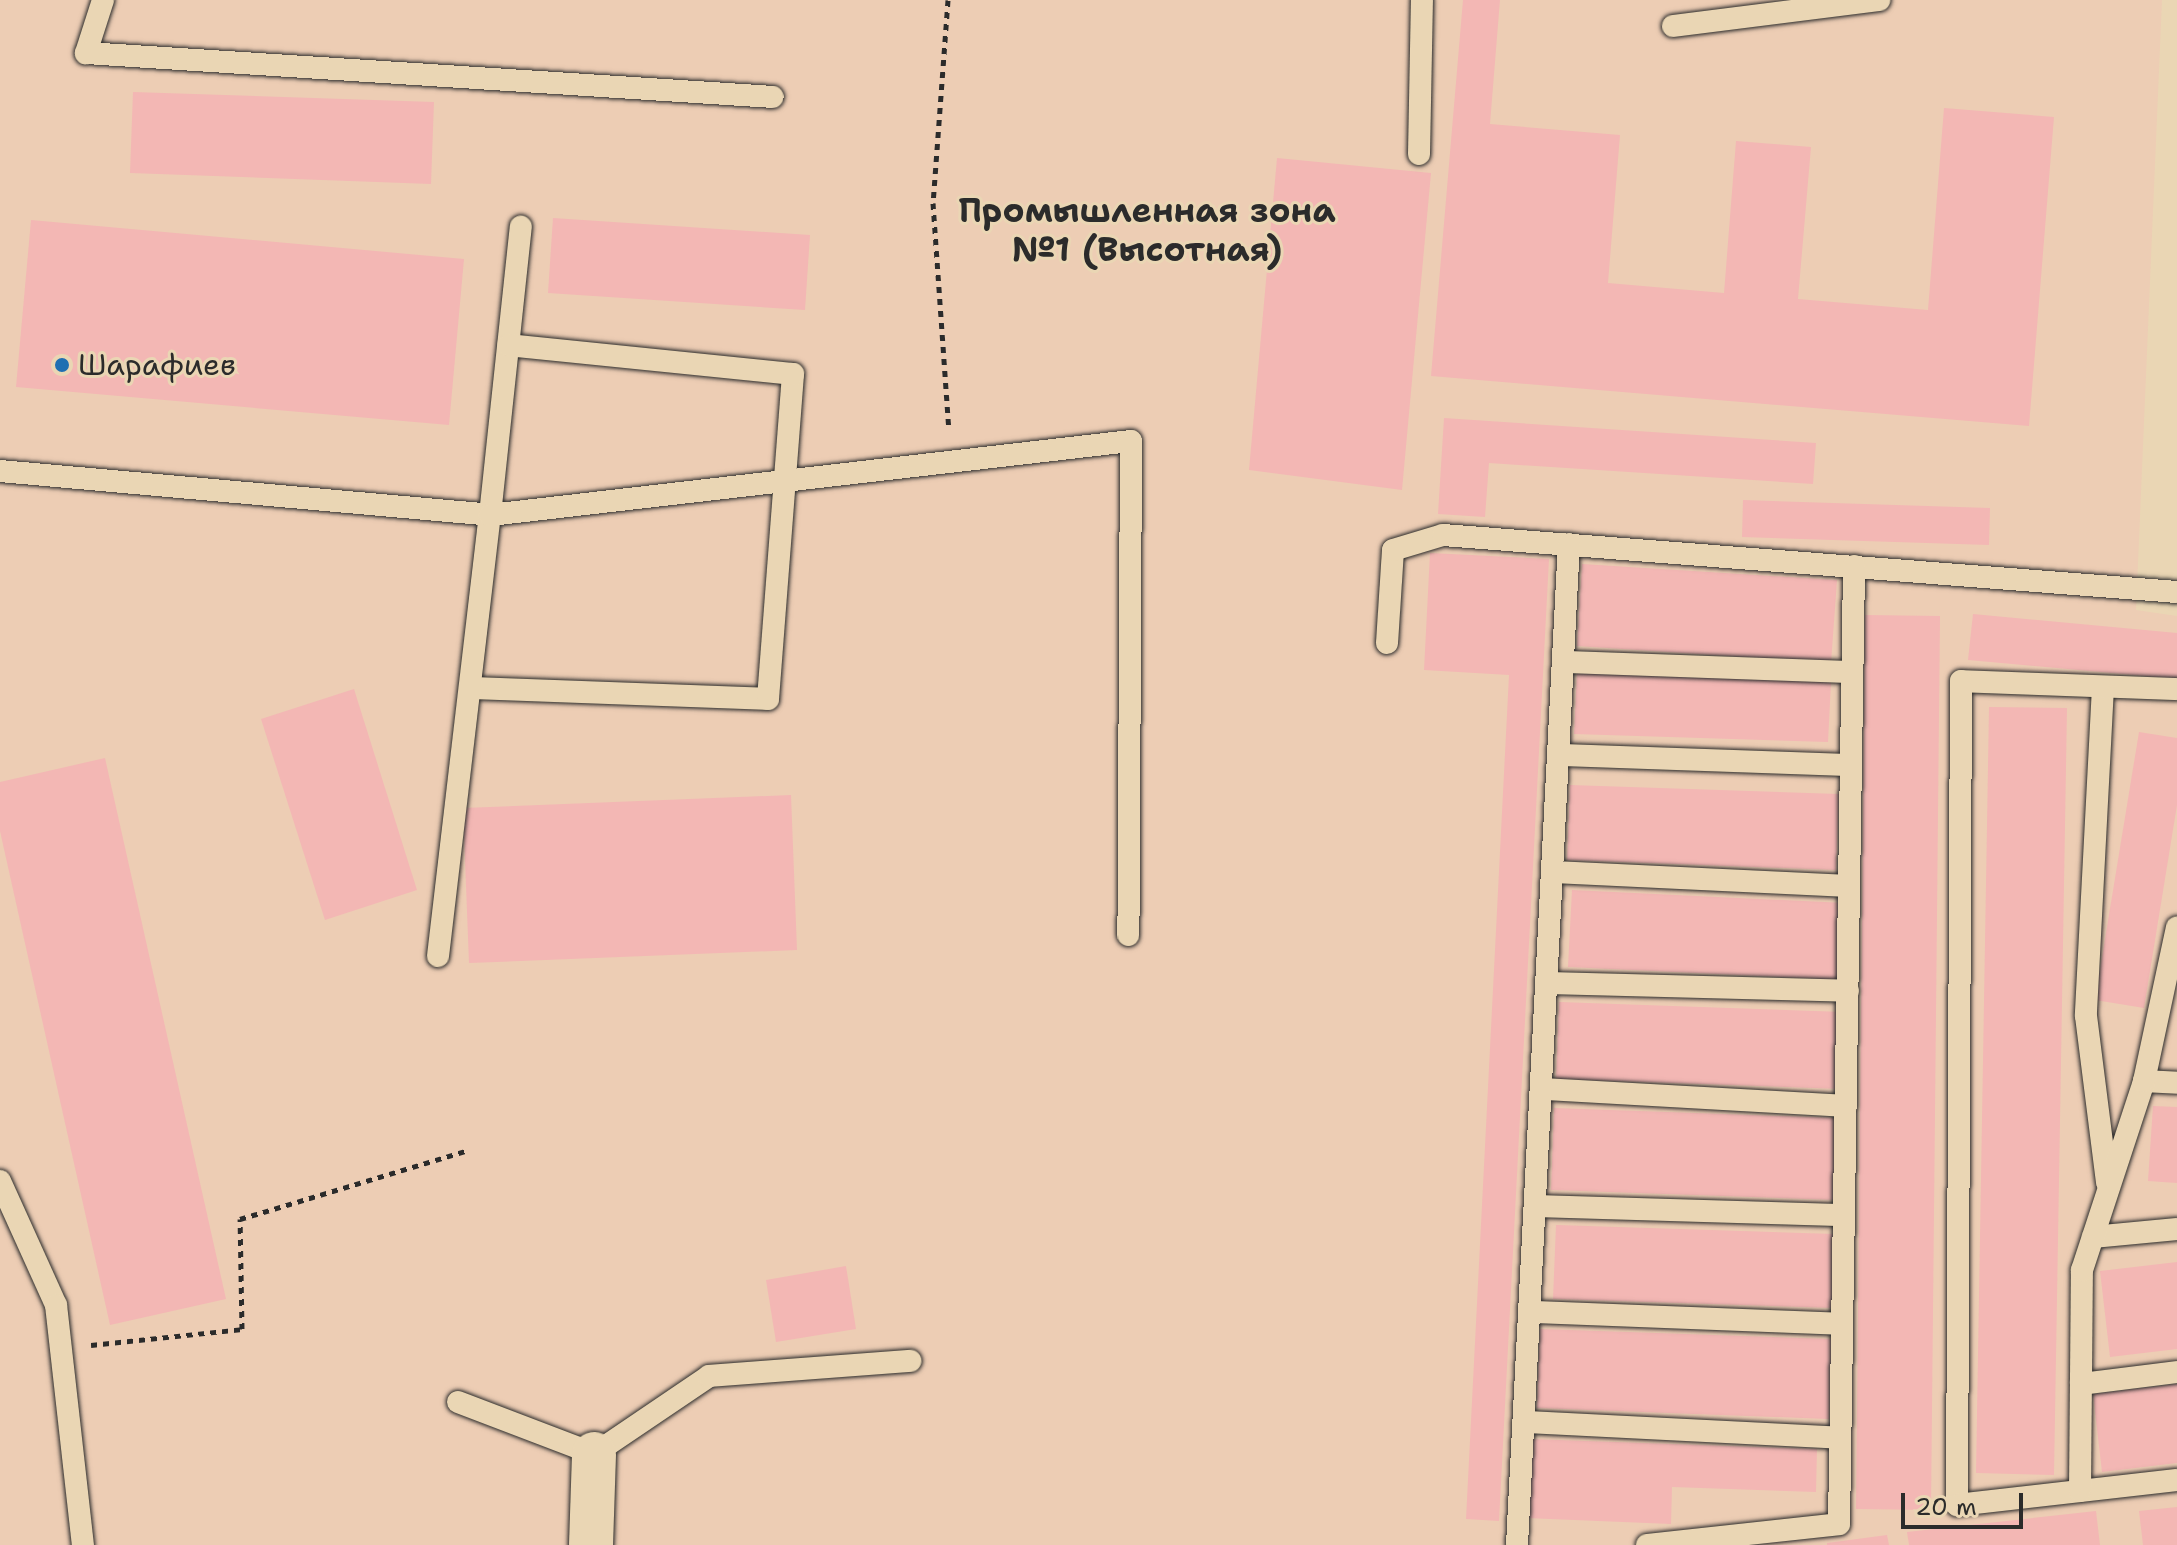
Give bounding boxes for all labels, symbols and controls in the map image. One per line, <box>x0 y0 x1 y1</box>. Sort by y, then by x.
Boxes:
district label: Промышленная зона №1 (Высотная) <box>958 190 1336 270</box>
place label: Шарафиев <box>78 347 236 383</box>
marker: Шарафиев <box>53 356 71 374</box>
scale bar <box>1905 1477 2027 1527</box>
text: 20 m <box>1915 1491 1977 1523</box>

